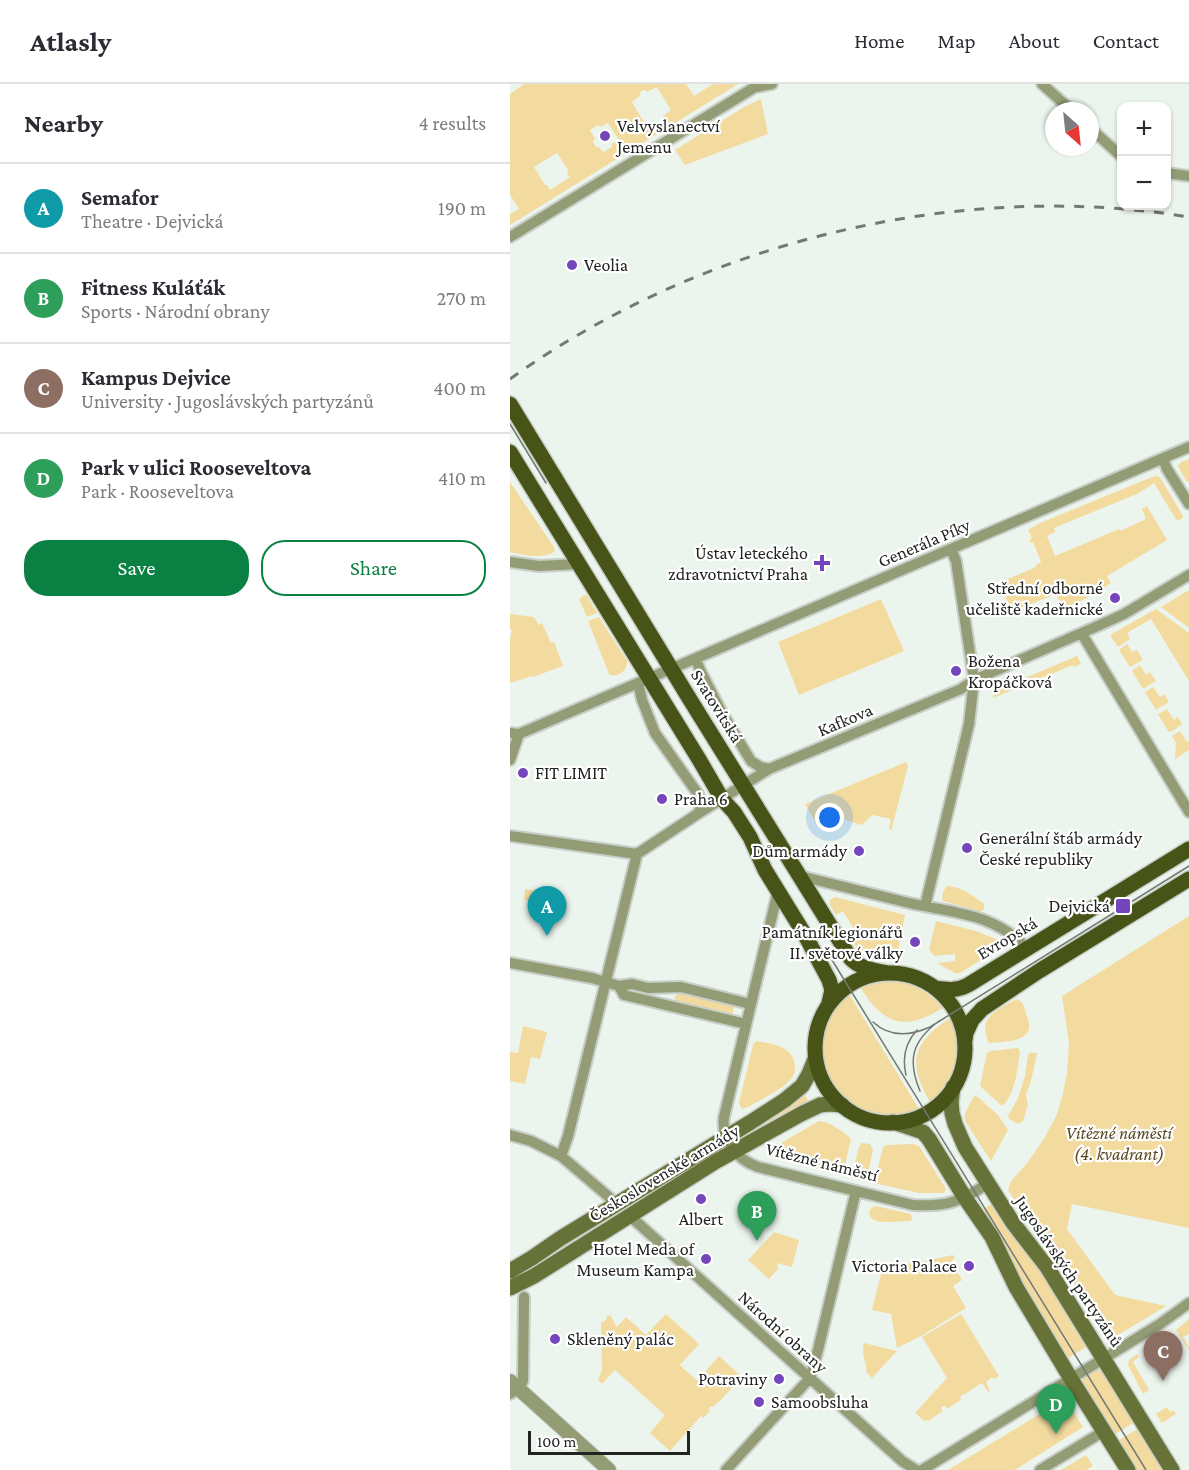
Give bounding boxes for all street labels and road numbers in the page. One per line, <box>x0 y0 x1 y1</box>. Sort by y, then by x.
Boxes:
street label: Generála Píky <box>875 514 974 571</box>
street label: Svatovítská <box>687 666 747 746</box>
street label: Kafkova <box>815 700 875 740</box>
street label: Evropská <box>974 912 1040 964</box>
street label: Československé armády <box>585 1120 743 1226</box>
street label: Vítězné náměstí <box>764 1138 882 1186</box>
street label: Jugoslávských partyzánů <box>1010 1190 1127 1351</box>
street label: Národní obrany <box>734 1287 832 1378</box>

